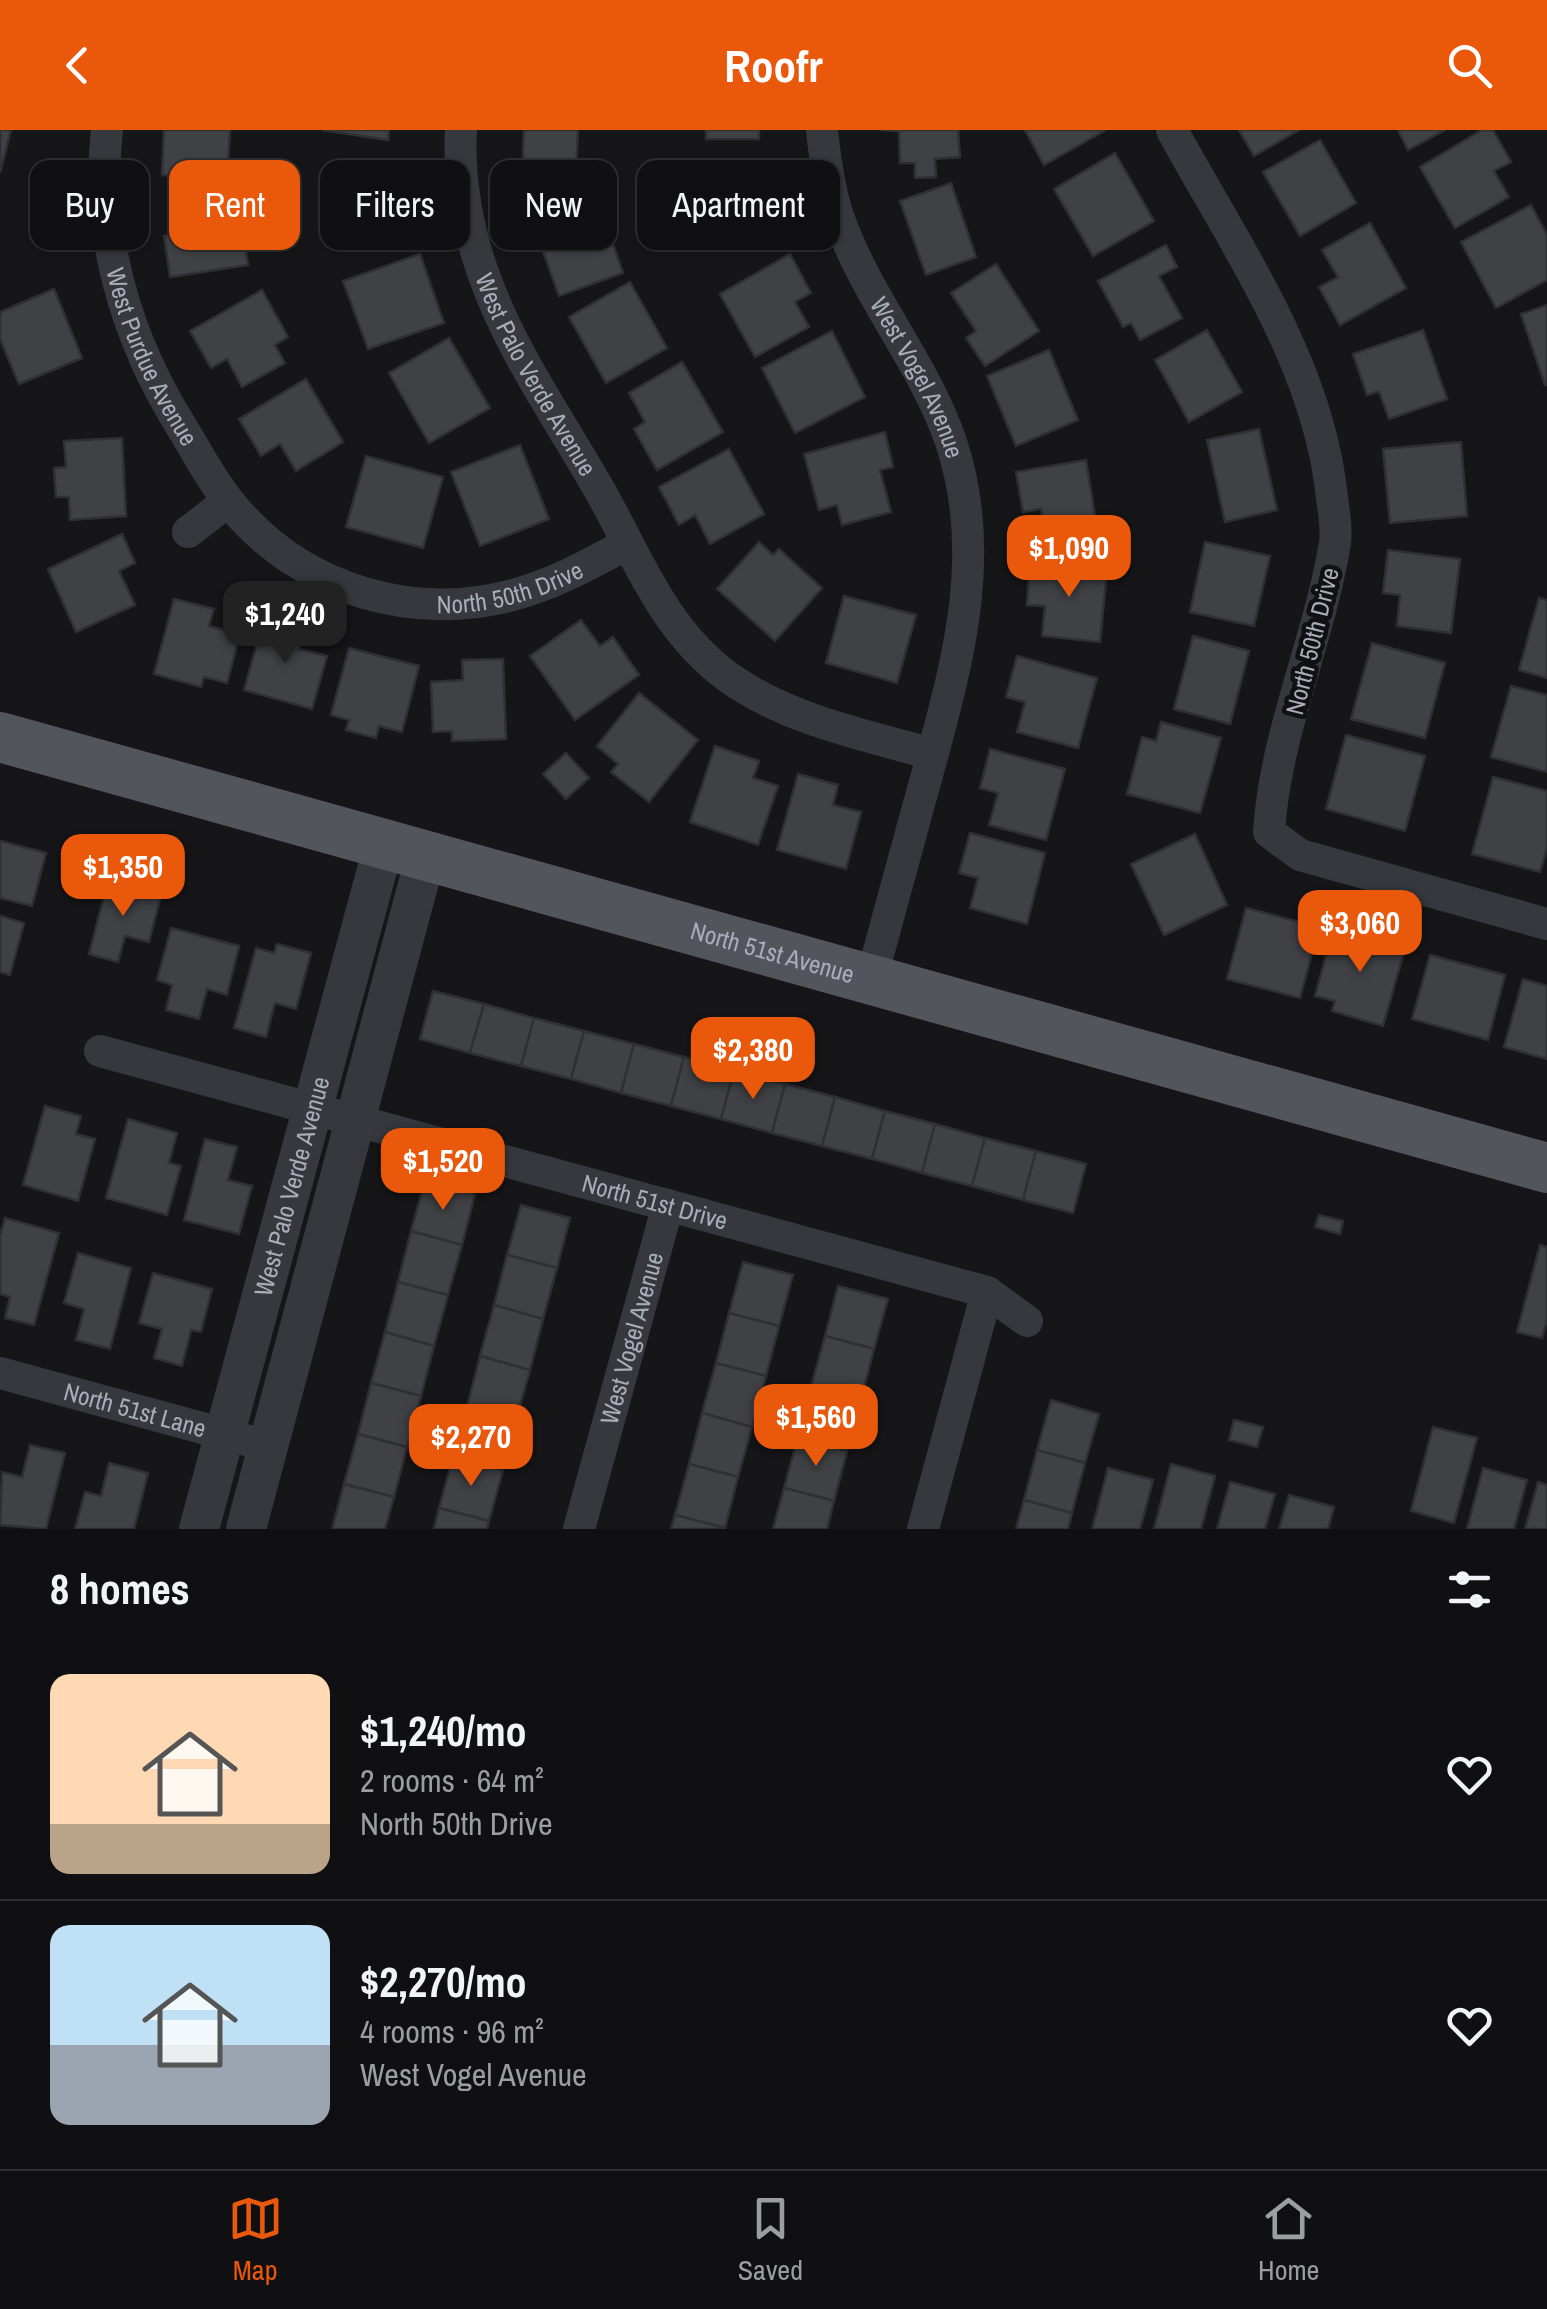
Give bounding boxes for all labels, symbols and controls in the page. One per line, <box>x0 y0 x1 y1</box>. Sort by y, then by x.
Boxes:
text: Roofr <box>724 35 823 96</box>
icon: back <box>50 38 105 93</box>
icon: search <box>1442 38 1497 93</box>
chip: Buy <box>30 160 149 250</box>
chip: Rent <box>169 160 300 250</box>
chip: Filters <box>320 160 470 250</box>
chip: New <box>490 160 617 250</box>
chip: Apartment <box>637 160 840 250</box>
street label: West Purdue Avenue <box>98 264 206 452</box>
street label: West Palo Verde Avenue <box>468 268 605 482</box>
street label: West Vogel Avenue <box>862 290 972 462</box>
pin: $1,090 <box>988 515 1150 600</box>
text: $1,090 <box>1029 526 1109 569</box>
street label: North 50th Drive <box>436 553 589 621</box>
street label: North 50th Drive <box>1277 564 1347 718</box>
pin: $1,240 <box>204 581 366 666</box>
text: $1,240 <box>245 592 325 635</box>
pin: $1,350 <box>42 834 204 919</box>
text: $1,350 <box>83 845 163 888</box>
pin: $3,060 <box>1279 890 1441 975</box>
text: $3,060 <box>1320 901 1400 944</box>
street label: North 51st Avenue <box>687 913 858 991</box>
pin: $2,380 <box>672 1017 834 1102</box>
text: $2,380 <box>713 1028 793 1071</box>
street label: West Palo Verde Avenue <box>246 1073 337 1300</box>
pin: $1,520 <box>362 1128 524 1213</box>
text: $1,520 <box>403 1139 483 1182</box>
street label: North 51st Drive <box>578 1166 731 1238</box>
street label: West Vogel Avenue <box>592 1248 671 1428</box>
street label: North 51st Lane <box>60 1374 210 1445</box>
pin: $1,560 <box>735 1384 897 1469</box>
text: $1,560 <box>776 1395 856 1438</box>
pin: $2,270 <box>390 1404 552 1489</box>
text: $2,270 <box>431 1415 511 1458</box>
text: 8 homes <box>50 1561 190 1617</box>
icon: filters <box>1442 1562 1497 1617</box>
text: $1,240/mo <box>360 1703 527 1759</box>
icon: home <box>130 1714 250 1834</box>
icon: heart <box>1442 1747 1497 1802</box>
text: 2 rooms · 64 m² <box>360 1759 544 1802</box>
text: North 50th Drive <box>360 1802 553 1845</box>
text: $2,270/mo <box>360 1954 527 2010</box>
icon: home <box>130 1965 250 2085</box>
icon: heart <box>1442 1998 1497 2053</box>
text: 4 rooms · 96 m² <box>360 2010 544 2053</box>
text: West Vogel Avenue <box>360 2053 587 2096</box>
tab: Map <box>228 2191 283 2289</box>
tab: Saved <box>738 2191 803 2289</box>
tab: Home <box>1258 2191 1319 2289</box>

